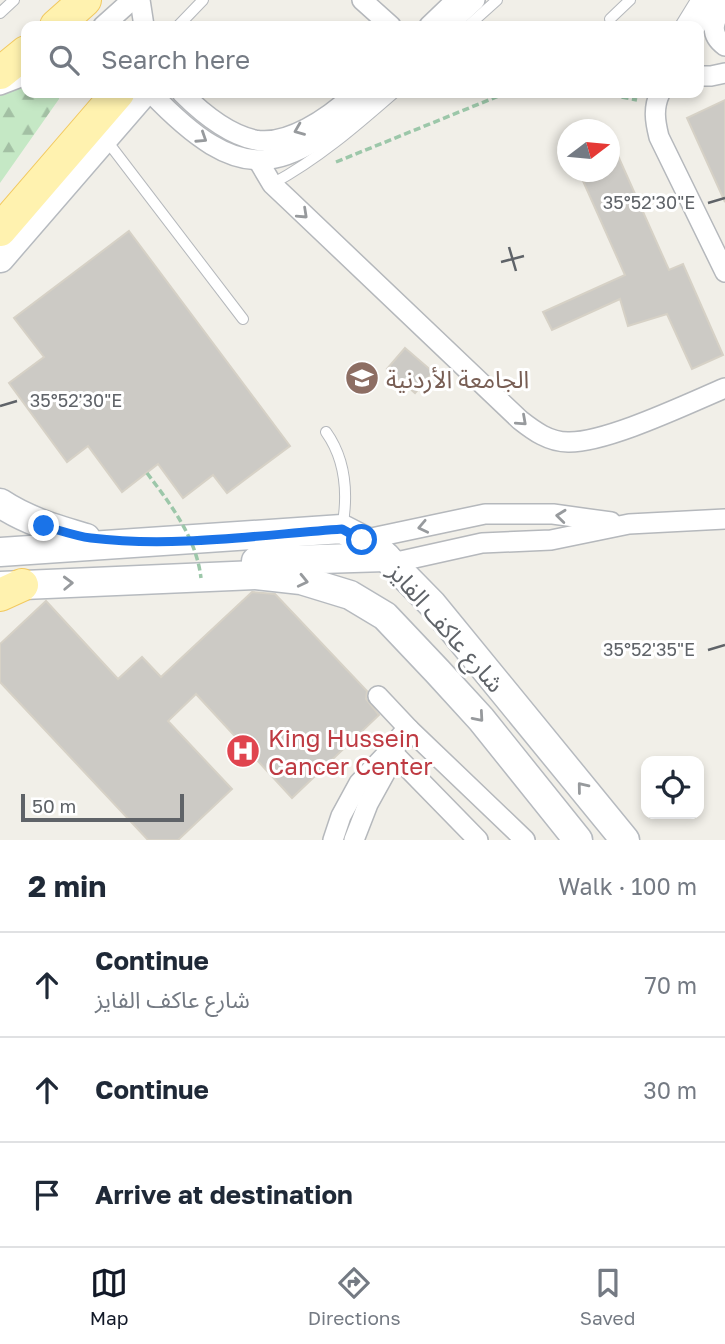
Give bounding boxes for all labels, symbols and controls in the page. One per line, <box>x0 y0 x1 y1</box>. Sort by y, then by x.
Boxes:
search box <box>21 21 704 98</box>
icon: search <box>45 41 83 79</box>
text: Search here <box>101 44 250 75</box>
north arrow <box>557 119 620 182</box>
one-way arrow <box>294 122 306 136</box>
one-way arrow <box>194 129 207 142</box>
text: 35°52'30"E <box>603 191 695 213</box>
one-way arrow <box>295 205 308 218</box>
school or university icon: الجامعة الأردنية <box>343 359 381 397</box>
place label: الجامعة الأردنية <box>386 364 529 394</box>
text: 35°52'30"E <box>30 389 122 411</box>
one-way arrow <box>514 412 527 425</box>
one-way arrow <box>555 508 567 523</box>
route end <box>28 510 59 541</box>
one-way arrow <box>417 518 429 533</box>
route start <box>346 524 377 555</box>
street label: شارع عاكف الفايز <box>379 556 511 700</box>
one-way arrow <box>297 573 309 588</box>
one-way arrow <box>63 575 74 591</box>
text: 35°52'35"E <box>603 638 695 660</box>
one-way arrow <box>471 709 483 722</box>
place label: King Hussein Cancer Center <box>268 723 433 780</box>
hospital icon: King Hussein Cancer Center <box>224 732 262 770</box>
map controls <box>641 756 704 819</box>
button: locate <box>641 756 704 819</box>
one-way arrow <box>578 783 590 796</box>
scale bar <box>21 791 184 823</box>
text: 50 m <box>32 794 76 817</box>
text: 2 min <box>28 868 106 904</box>
text: Walk · 100 m <box>558 872 697 900</box>
text: Continue <box>95 945 209 976</box>
icon: ahead <box>28 966 66 1004</box>
text: 70 m <box>644 971 697 999</box>
text: شارع عاكف الفايز <box>95 985 250 1013</box>
icon: ahead <box>28 1071 66 1109</box>
text: Continue <box>95 1074 209 1105</box>
text: 30 m <box>643 1076 697 1104</box>
icon: arrive <box>28 1176 66 1214</box>
text: Arrive at destination <box>95 1179 353 1210</box>
tab: Map <box>90 1264 128 1329</box>
tab: Directions <box>308 1264 401 1329</box>
tab: Saved <box>580 1264 635 1329</box>

